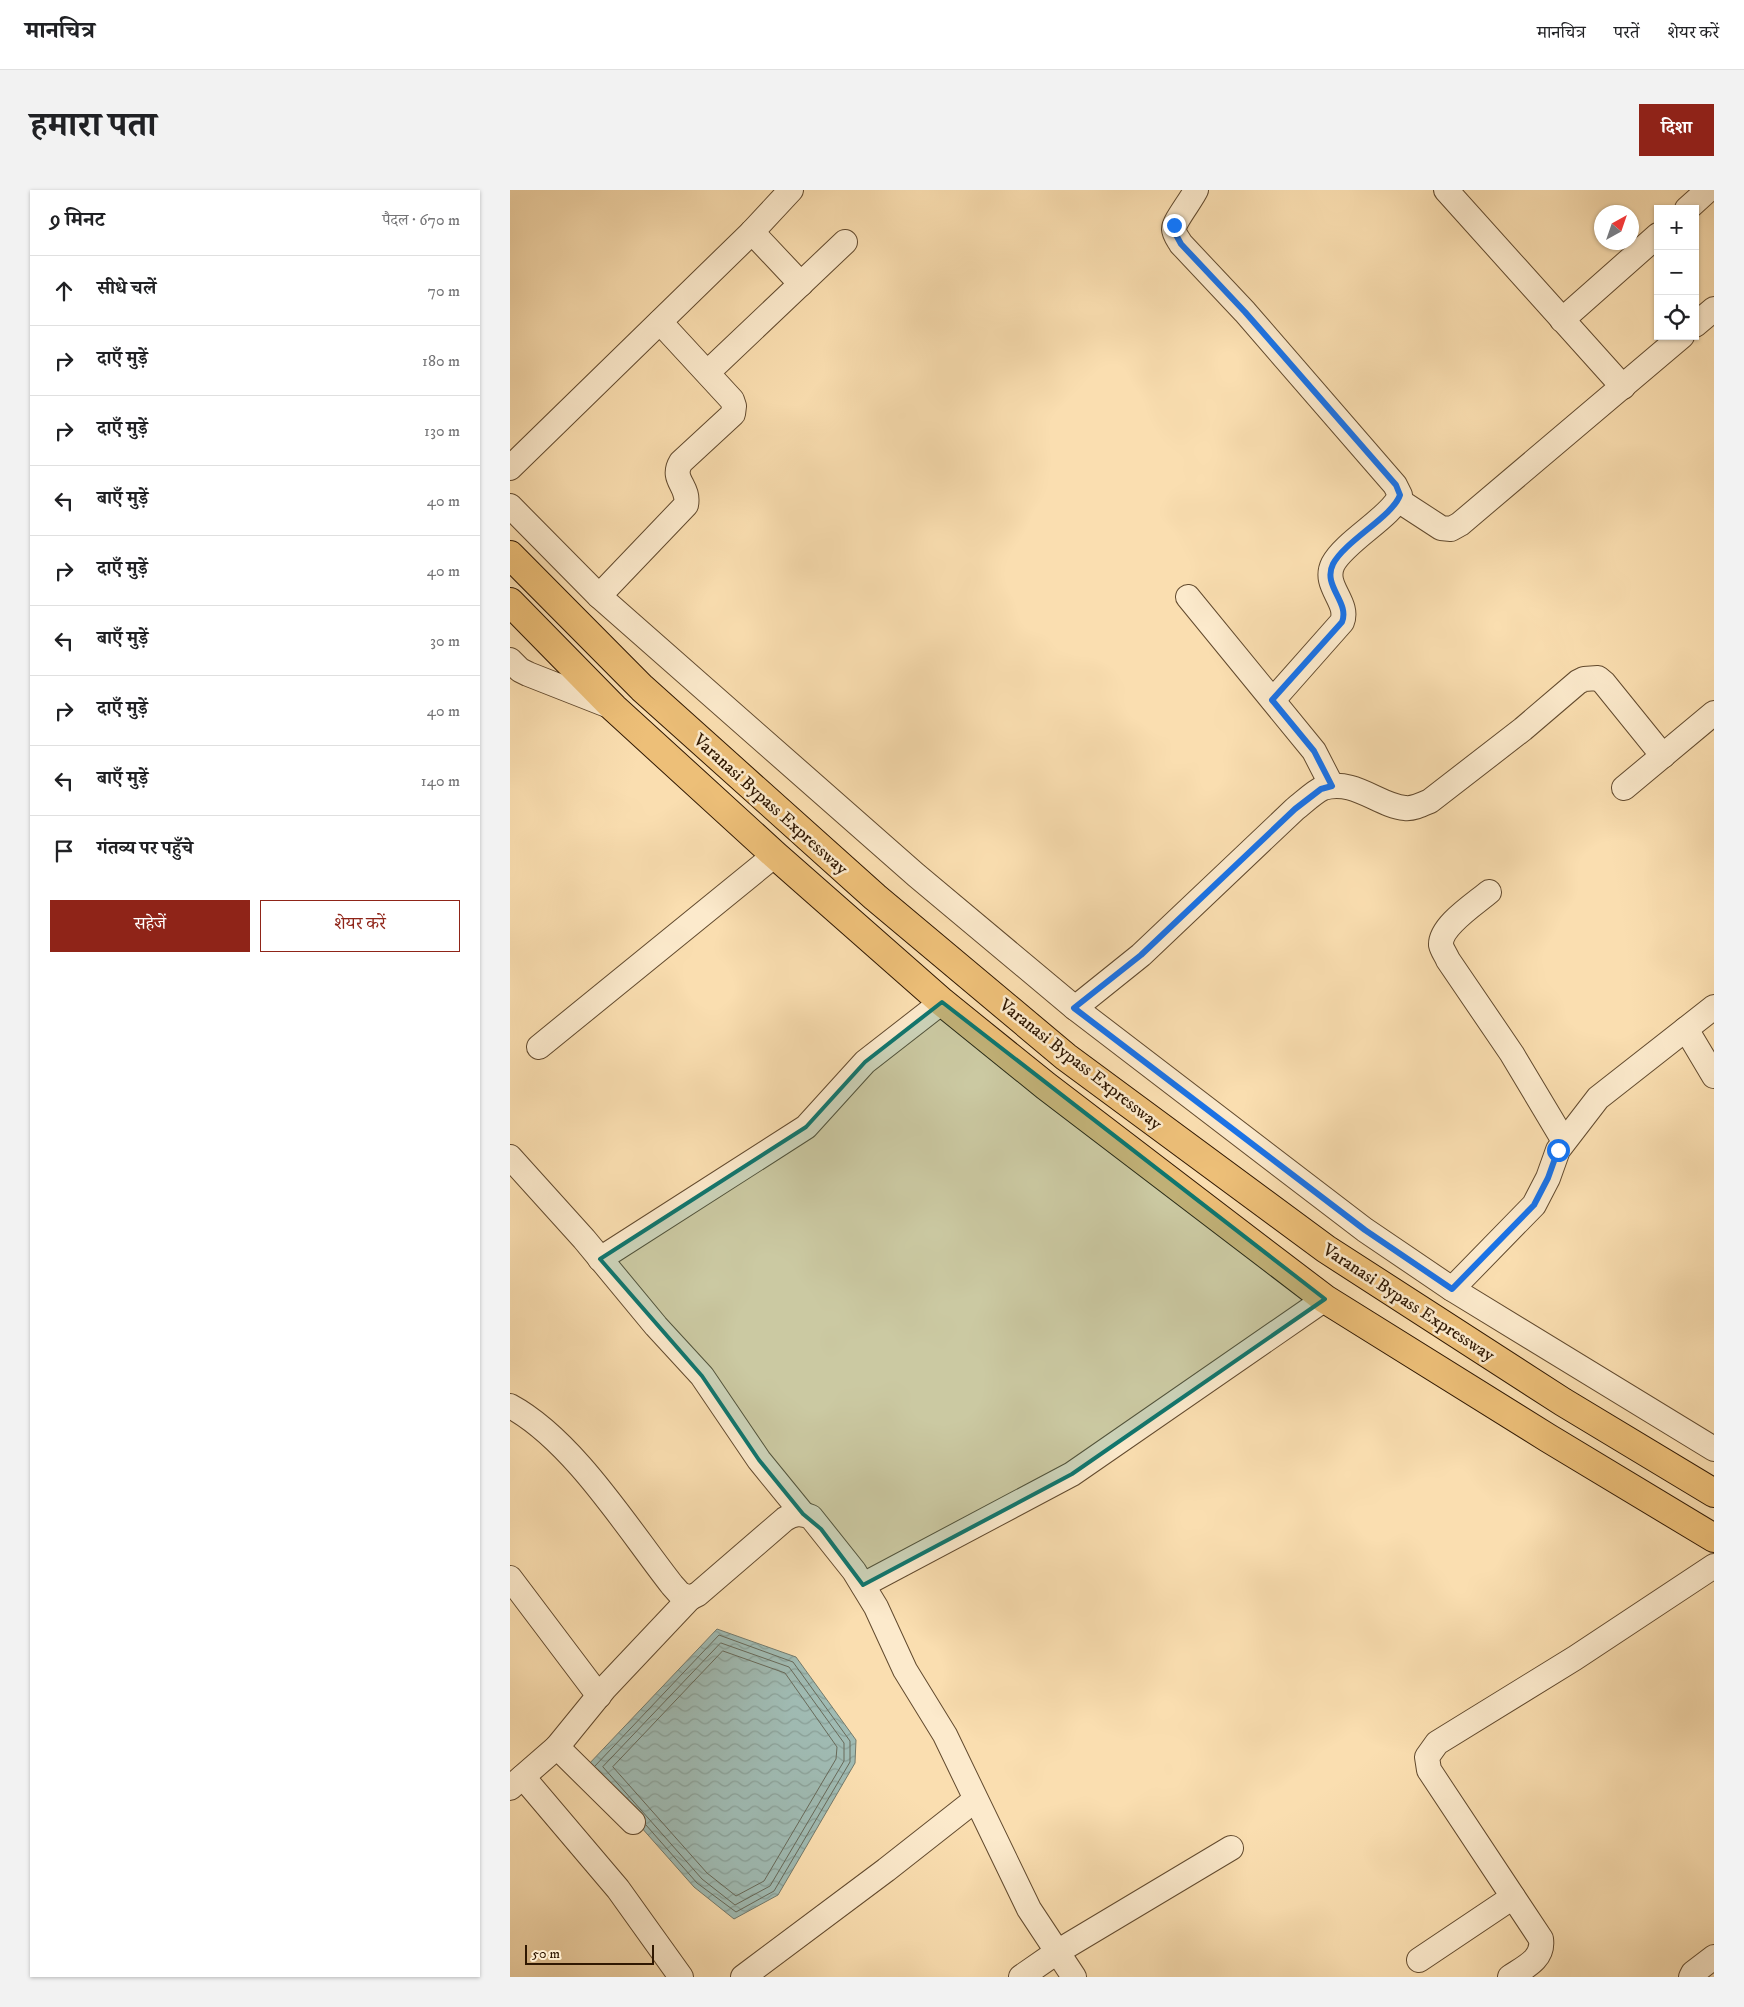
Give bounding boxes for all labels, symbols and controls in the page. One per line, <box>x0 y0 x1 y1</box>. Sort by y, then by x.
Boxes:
text: मानचित्र <box>25 16 95 46</box>
text: मानचित्र <box>1537 22 1586 44</box>
text: परतें <box>1614 22 1639 44</box>
text: शेयर करें <box>1667 22 1719 44</box>
text: हमारा पता <box>30 104 157 148</box>
button: दिशा <box>1639 104 1714 156</box>
north arrow <box>1594 205 1639 250</box>
map controls <box>1654 205 1699 340</box>
button: + <box>1654 205 1699 250</box>
text: 9 मिनट <box>50 207 105 233</box>
text: पैदल · 670 m <box>382 210 460 230</box>
route end <box>1163 214 1186 237</box>
button: − <box>1654 250 1699 295</box>
icon: ahead <box>50 277 78 305</box>
text: सीधे चलें <box>97 277 156 300</box>
text: 70 m <box>428 281 460 301</box>
button: locate <box>1654 295 1699 340</box>
icon: right <box>50 347 78 375</box>
text: दाएँ मुड़ें <box>97 347 148 370</box>
text: 180 m <box>422 351 460 371</box>
icon: right <box>50 417 78 445</box>
text: दाएँ मुड़ें <box>97 417 148 440</box>
text: 130 m <box>424 421 460 441</box>
icon: left <box>50 487 78 515</box>
text: बाएँ मुड़ें <box>97 487 148 510</box>
text: 40 m <box>427 491 460 511</box>
icon: right <box>50 557 78 585</box>
text: दाएँ मुड़ें <box>97 557 148 580</box>
text: 40 m <box>427 561 460 581</box>
icon: left <box>50 627 78 655</box>
text: बाएँ मुड़ें <box>97 627 148 650</box>
text: 30 m <box>430 631 460 651</box>
icon: right <box>50 697 78 725</box>
text: दाएँ मुड़ें <box>97 697 148 720</box>
text: 40 m <box>427 701 460 721</box>
street label: Varanasi Bypass Expressway <box>688 729 853 880</box>
icon: left <box>50 767 78 795</box>
text: बाएँ मुड़ें <box>97 767 148 790</box>
text: 140 m <box>421 771 460 791</box>
icon: arrive <box>50 837 78 865</box>
text: गंतव्य पर पहुँचे <box>97 837 193 860</box>
button: सहेजें <box>50 900 250 952</box>
button: शेयर करें <box>260 900 460 952</box>
street label: Varanasi Bypass Expressway <box>994 994 1167 1135</box>
route start <box>1547 1139 1570 1162</box>
street label: Varanasi Bypass Expressway <box>1317 1238 1499 1367</box>
scale bar <box>525 1942 654 1965</box>
text: 50 m <box>532 1945 560 1963</box>

